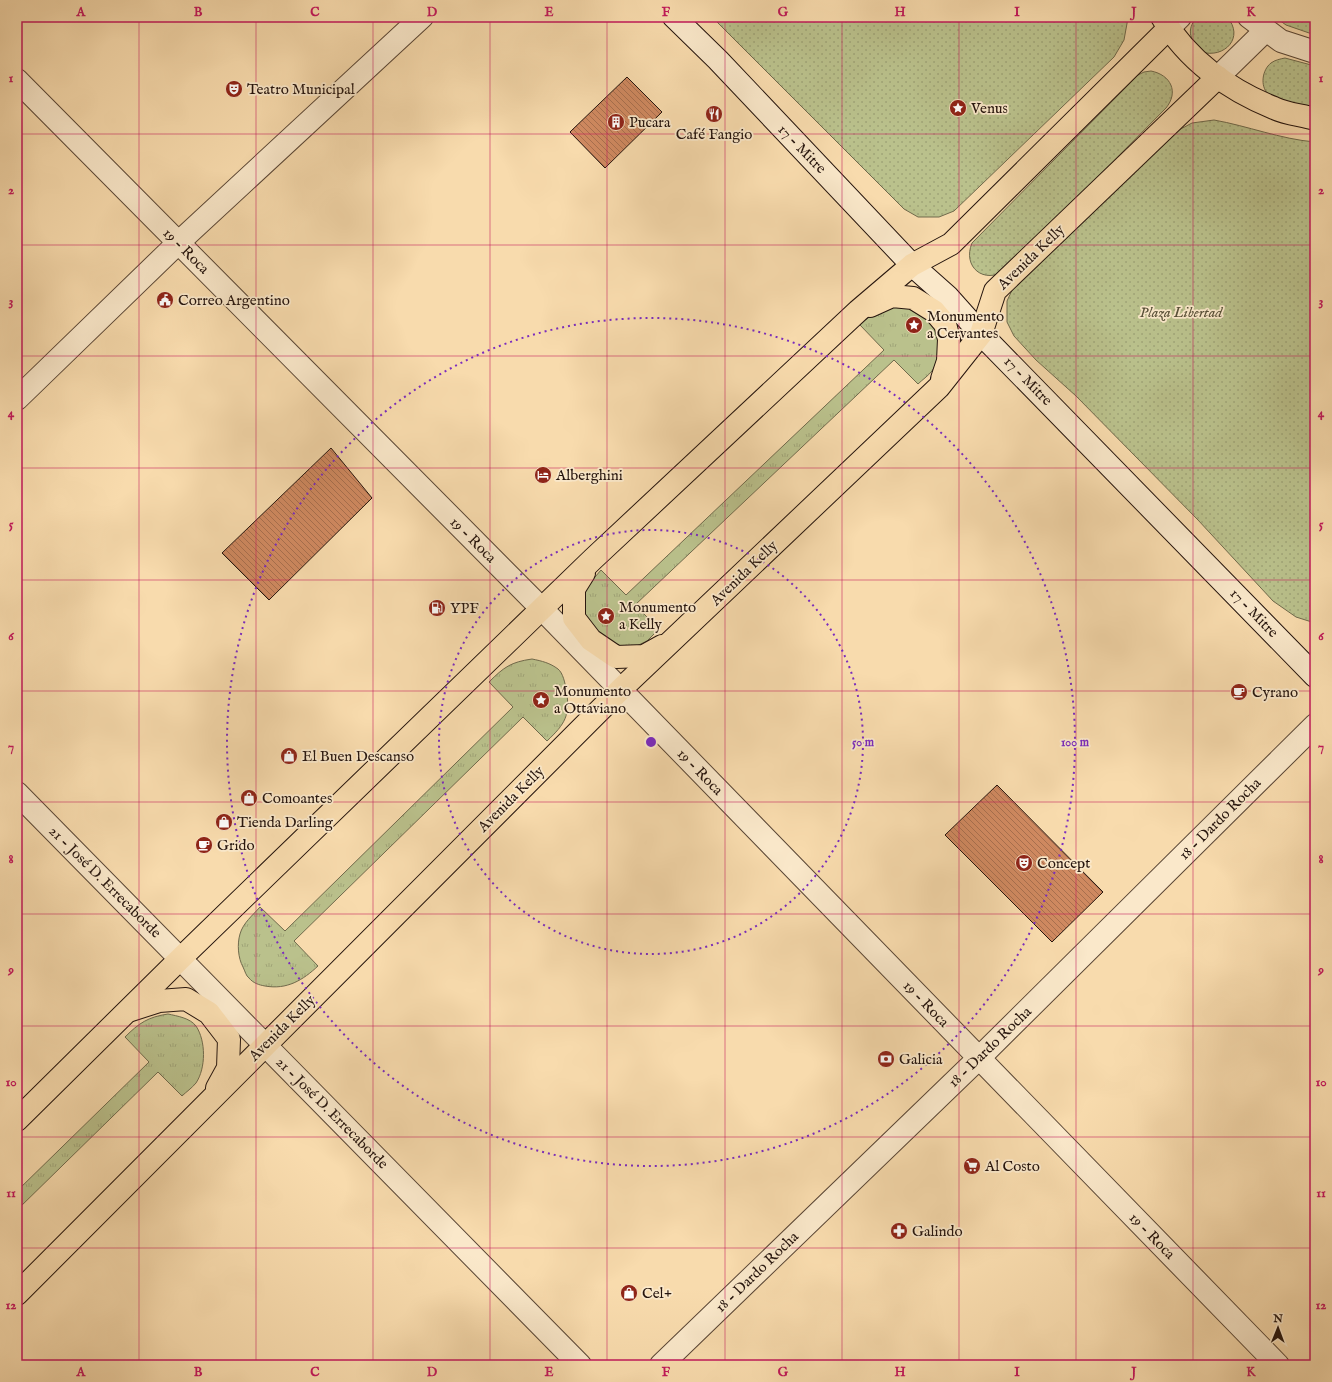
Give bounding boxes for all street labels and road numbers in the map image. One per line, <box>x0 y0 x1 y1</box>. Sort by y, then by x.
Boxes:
street label: 17 - Mitre <box>774 120 830 178</box>
street label: Avenida Kelly <box>993 220 1069 294</box>
street label: 19 - Roca <box>159 224 214 279</box>
street label: 17 - Mitre <box>1000 352 1056 410</box>
street label: 19 - Roca <box>446 513 501 568</box>
street label: Avenida Kelly <box>706 536 782 610</box>
street label: 17 - Mitre <box>1226 584 1282 642</box>
street label: 19 - Roca <box>673 745 727 800</box>
street label: Avenida Kelly <box>473 761 549 837</box>
street label: 18 - Dardo Rocha <box>1175 773 1266 864</box>
street label: 21 - José D. Errecaborde <box>45 822 165 942</box>
street label: 19 - Roca <box>899 977 953 1032</box>
street label: Avenida Kelly <box>244 990 320 1066</box>
street label: 18 - Dardo Rocha <box>944 1002 1036 1092</box>
street label: 21 - José D. Errecaborde <box>272 1053 392 1173</box>
street label: 19 - Roca <box>1125 1209 1179 1264</box>
street label: 18 - Dardo Rocha <box>711 1227 803 1317</box>

